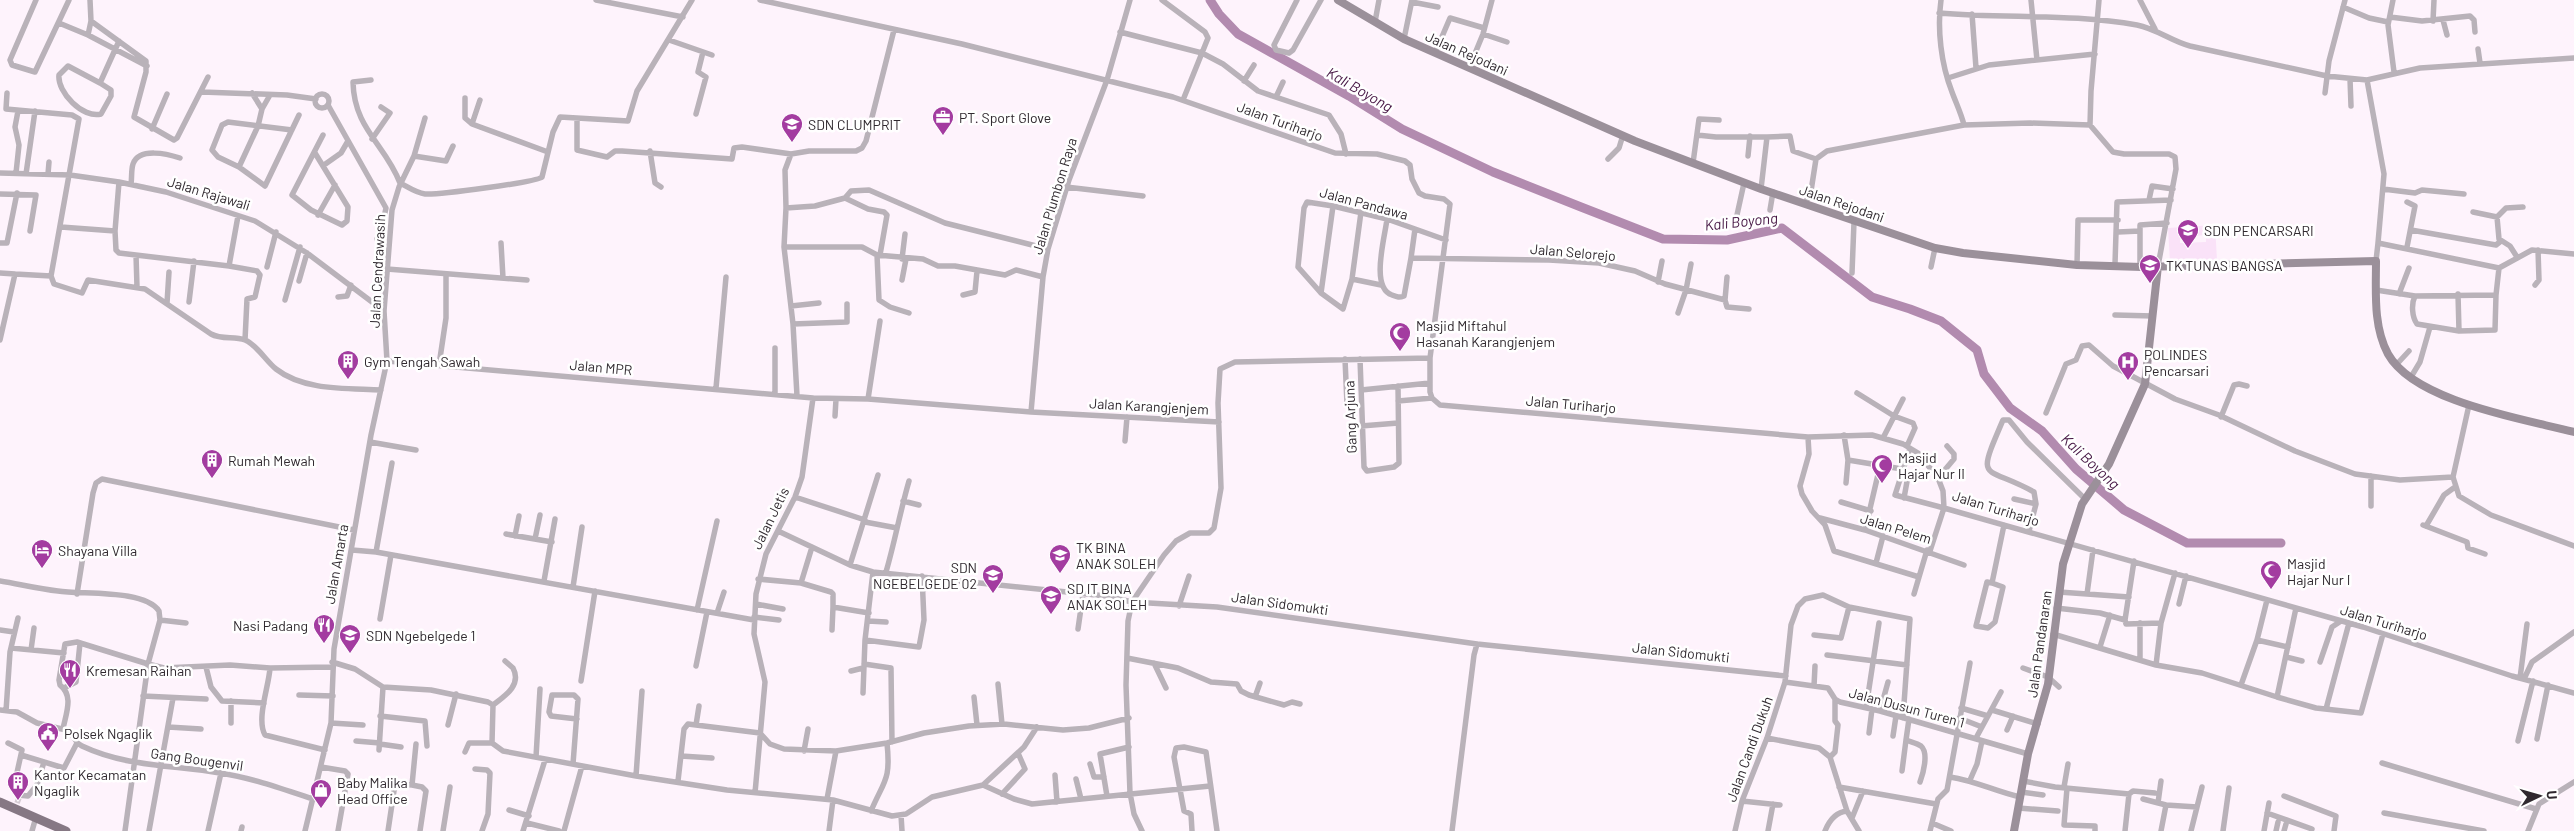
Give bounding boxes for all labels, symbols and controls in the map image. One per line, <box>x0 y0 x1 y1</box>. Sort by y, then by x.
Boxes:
street label: Jalan Rejodani <box>1423 27 1511 79</box>
water label: Kali Boyong <box>1324 63 1396 115</box>
street label: Jalan Turiharjo <box>1235 98 1325 144</box>
office icon: PT. Sport Glove <box>931 105 955 136</box>
place label: PT. Sport Glove <box>959 109 1051 126</box>
school or university icon: SDN CLUMPRIT <box>780 112 804 143</box>
place label: SDN CLUMPRIT <box>808 116 901 133</box>
street label: Jalan Plumbon Raya <box>1028 136 1080 256</box>
street label: Jalan Rajawali <box>165 172 253 214</box>
street label: Jalan Rejodani <box>1797 180 1887 226</box>
street label: Jalan Pandawa <box>1318 183 1410 223</box>
water label: Kali Boyong <box>1704 208 1779 234</box>
street label: Jalan Cendrawasih <box>366 214 388 328</box>
school or university icon: SDN PENCARSARI <box>2176 218 2200 249</box>
place label: SDN PENCARSARI <box>2204 222 2314 239</box>
street label: Jalan Selorejo <box>1529 240 1617 264</box>
school or university icon: TK TUNAS BANGSA <box>2138 253 2162 284</box>
place label: TK TUNAS BANGSA <box>2166 257 2283 274</box>
place label: Masjid Miftahul Hasanah Karangjenjem <box>1416 317 1555 350</box>
mosque icon: Masjid Miftahul Hasanah Karangjenjem <box>1388 321 1412 352</box>
place label: POLINDES Pencarsari <box>2144 346 2209 379</box>
building icon: Gym Tengah Sawah <box>336 349 360 380</box>
hospital icon: POLINDES Pencarsari <box>2116 350 2140 381</box>
place label: Gym Tengah Sawah <box>364 353 480 370</box>
street label: Jalan MPR <box>569 356 633 378</box>
street label: Gang Arjuna <box>1340 380 1360 454</box>
street label: Jalan Turiharjo <box>1525 392 1617 416</box>
street label: Jalan Karangjenjem <box>1089 394 1209 418</box>
water label: Kali Boyong <box>2058 429 2124 493</box>
building icon: Rumah Mewah <box>200 448 224 479</box>
place label: Masjid Hajar Nur II <box>1898 449 1965 482</box>
place label: Rumah Mewah <box>228 452 315 469</box>
mosque icon: Masjid Hajar Nur II <box>1870 453 1894 484</box>
street label: Jalan Jetis <box>748 484 792 552</box>
street label: Jalan Turiharjo <box>1950 487 2042 529</box>
street label: Jalan Pelem <box>1858 509 1934 547</box>
street label: Jalan Amarta <box>321 523 351 605</box>
hotel icon: Shayana Villa <box>30 538 54 569</box>
place label: TK BINA ANAK SOLEH <box>1076 539 1156 572</box>
place label: Shayana Villa <box>58 542 137 559</box>
school or university icon: TK BINA ANAK SOLEH <box>1048 543 1072 574</box>
place label: Masjid Hajar Nur I <box>2287 555 2350 588</box>
place label: SDN NGEBELGEDE 02 <box>873 559 977 592</box>
mosque icon: Masjid Hajar Nur I <box>2259 559 2283 590</box>
school or university icon: SDN NGEBELGEDE 02 <box>981 563 1005 594</box>
place label: SD IT BINA ANAK SOLEH <box>1067 580 1147 613</box>
school or university icon: SD IT BINA ANAK SOLEH <box>1039 584 1063 615</box>
street label: Jalan Sidomukti <box>1230 588 1330 618</box>
street label: Jalan Pandanaran <box>2023 589 2055 699</box>
street label: Jalan Turiharjo <box>2338 601 2430 643</box>
restaurant icon: Nasi Padang <box>312 613 336 644</box>
place label: Nasi Padang <box>233 617 308 634</box>
school or university icon: SDN Ngebelgede 1 <box>338 623 362 654</box>
place label: SDN Ngebelgede 1 <box>366 627 476 644</box>
street label: Jalan Sidomukti <box>1632 638 1730 666</box>
restaurant icon: Kremesan Raihan <box>58 658 82 689</box>
place label: Kremesan Raihan <box>86 662 192 679</box>
street label: Jalan Dusun Turen 1 <box>1847 683 1967 731</box>
street label: Jalan Candi Dukuh <box>1722 694 1776 804</box>
public building icon: Polsek Ngaglik <box>36 721 60 752</box>
place label: Polsek Ngaglik <box>64 725 152 742</box>
street label: Gang Bougenvil <box>150 744 244 774</box>
place label: Kantor Kecamatan Ngaglik <box>34 766 146 799</box>
building icon: Kantor Kecamatan Ngaglik <box>6 770 30 801</box>
north arrow <box>2514 771 2564 821</box>
place label: Baby Malika Head Office <box>337 774 408 807</box>
shop icon: Baby Malika Head Office <box>309 778 333 809</box>
text: U <box>2544 790 2561 800</box>

